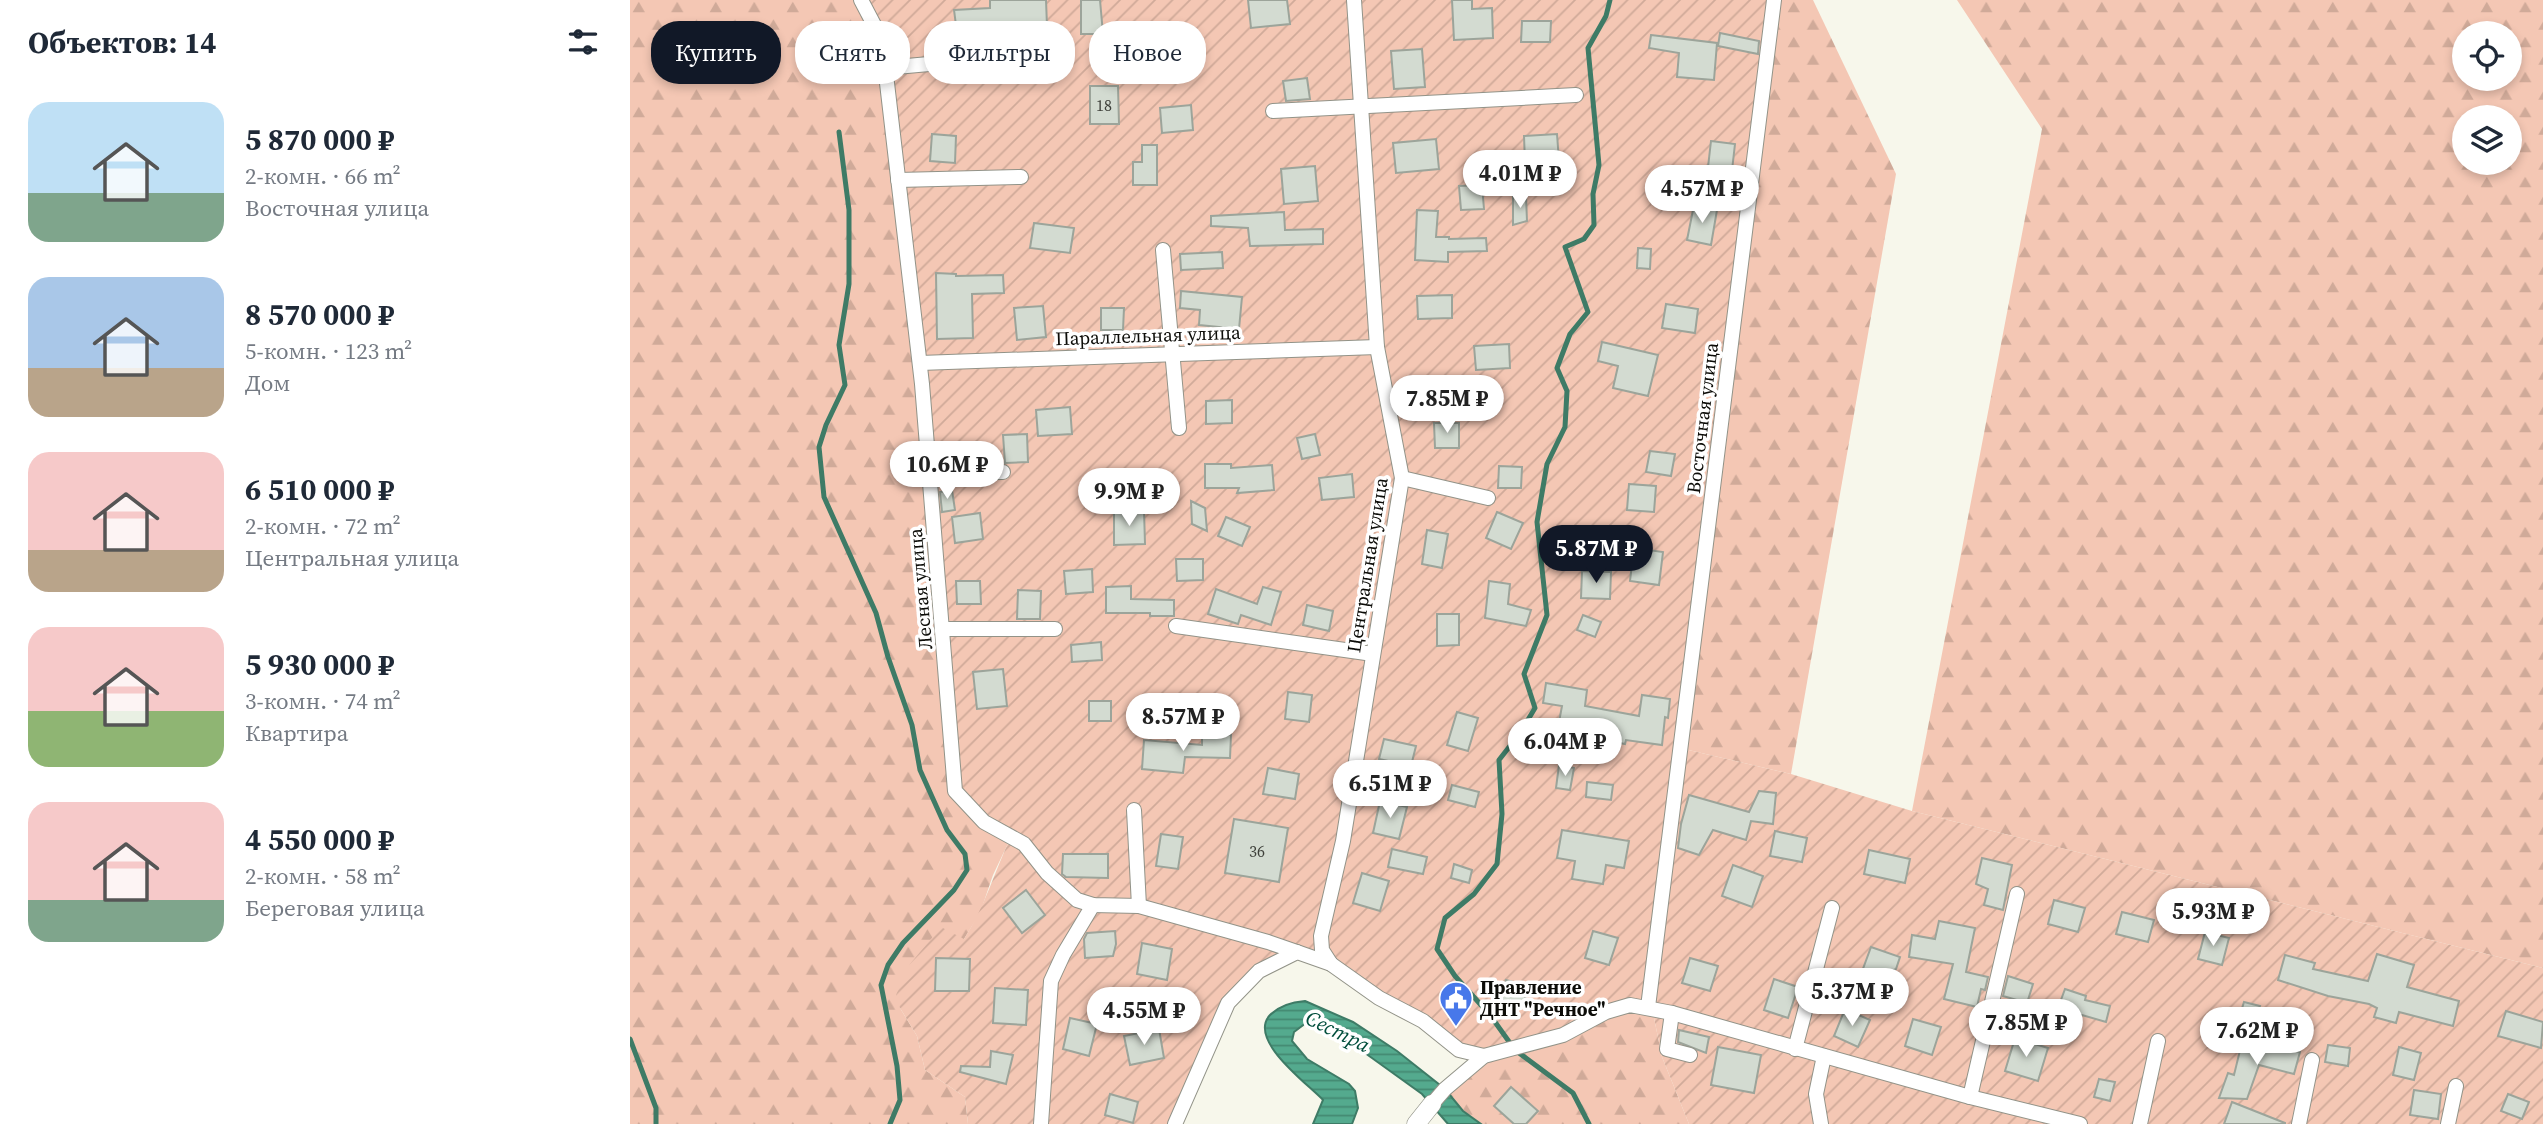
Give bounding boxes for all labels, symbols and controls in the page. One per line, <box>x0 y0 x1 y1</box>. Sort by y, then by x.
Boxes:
chip: Купить <box>651 21 781 84</box>
chip: Снять <box>795 21 910 84</box>
chip: Фильтры <box>924 21 1075 84</box>
chip: Новое <box>1089 21 1206 84</box>
map controls <box>2452 21 2522 175</box>
button: locate <box>2452 21 2522 91</box>
text: Объектов: 14 <box>28 22 216 63</box>
icon: filters <box>564 23 602 61</box>
house number: 18 <box>1096 94 1112 116</box>
button: layers <box>2452 105 2522 175</box>
text: 5 870 000 ₽ <box>245 119 394 160</box>
icon: home <box>84 130 168 214</box>
pin: 4.01M ₽ <box>1455 150 1585 210</box>
text: 4.01M ₽ <box>1479 157 1561 189</box>
text: 2-комн. · 66 m² <box>245 160 401 192</box>
pin: 4.57M ₽ <box>1637 166 1767 225</box>
text: 4.57M ₽ <box>1661 172 1743 204</box>
text: Восточная улица <box>245 192 429 224</box>
text: 8 570 000 ₽ <box>245 294 394 335</box>
icon: home <box>84 305 168 389</box>
street label: Параллельная улица <box>1055 319 1241 351</box>
text: 5-комн. · 123 m² <box>245 335 412 367</box>
street label: Восточная улица <box>1680 341 1724 495</box>
text: Дом <box>245 367 290 399</box>
pin: 7.85M ₽ <box>1382 376 1512 435</box>
text: 7.85M ₽ <box>1406 382 1488 414</box>
pin: 10.6M ₽ <box>882 442 1012 501</box>
text: 10.6M ₽ <box>906 448 988 480</box>
pin: 9.9M ₽ <box>1072 468 1186 528</box>
text: 6 510 000 ₽ <box>245 469 394 510</box>
text: 9.9M ₽ <box>1094 475 1164 507</box>
street label: Центральная улица <box>1340 475 1394 654</box>
icon: home <box>84 480 168 564</box>
text: 2-комн. · 72 m² <box>245 510 401 542</box>
pin: 5.87M ₽ <box>1531 526 1661 585</box>
street label: Лесная улица <box>902 527 938 651</box>
text: 5.87M ₽ <box>1555 532 1637 564</box>
text: Центральная улица <box>245 542 459 574</box>
text: 5 930 000 ₽ <box>245 644 394 685</box>
icon: home <box>84 655 168 739</box>
text: 3-комн. · 74 m² <box>245 685 401 717</box>
pin: 8.57M ₽ <box>1118 694 1248 753</box>
text: 8.57M ₽ <box>1142 700 1224 732</box>
text: Квартира <box>245 717 348 749</box>
pin: 6.04M ₽ <box>1500 718 1630 778</box>
text: 6.04M ₽ <box>1524 725 1606 757</box>
pin: 6.51M ₽ <box>1325 760 1455 820</box>
text: 6.51M ₽ <box>1349 767 1431 799</box>
text: 4 550 000 ₽ <box>245 819 394 860</box>
icon: home <box>84 830 168 914</box>
house number: 36 <box>1249 840 1265 862</box>
text: 2-комн. · 58 m² <box>245 860 401 892</box>
pin: 5.93M ₽ <box>2148 888 2278 948</box>
text: Береговая улица <box>245 892 425 924</box>
text: 5.93M ₽ <box>2172 895 2254 927</box>
pin: 5.37M ₽ <box>1787 968 1917 1028</box>
place label: Правление ДНТ "Речное" <box>1480 974 1606 1022</box>
text: 5.37M ₽ <box>1811 975 1893 1007</box>
public building icon: Правление ДНТ "Речное" <box>1437 979 1475 1028</box>
pin: 4.55M ₽ <box>1079 988 1209 1047</box>
text: 4.55M ₽ <box>1103 994 1185 1026</box>
pin: 7.85M ₽ <box>1961 1000 2091 1059</box>
water label: Сестра <box>1301 1003 1375 1059</box>
text: 7.85M ₽ <box>1985 1006 2067 1038</box>
pin: 7.62M ₽ <box>2192 1007 2322 1067</box>
text: 7.62M ₽ <box>2216 1014 2298 1046</box>

